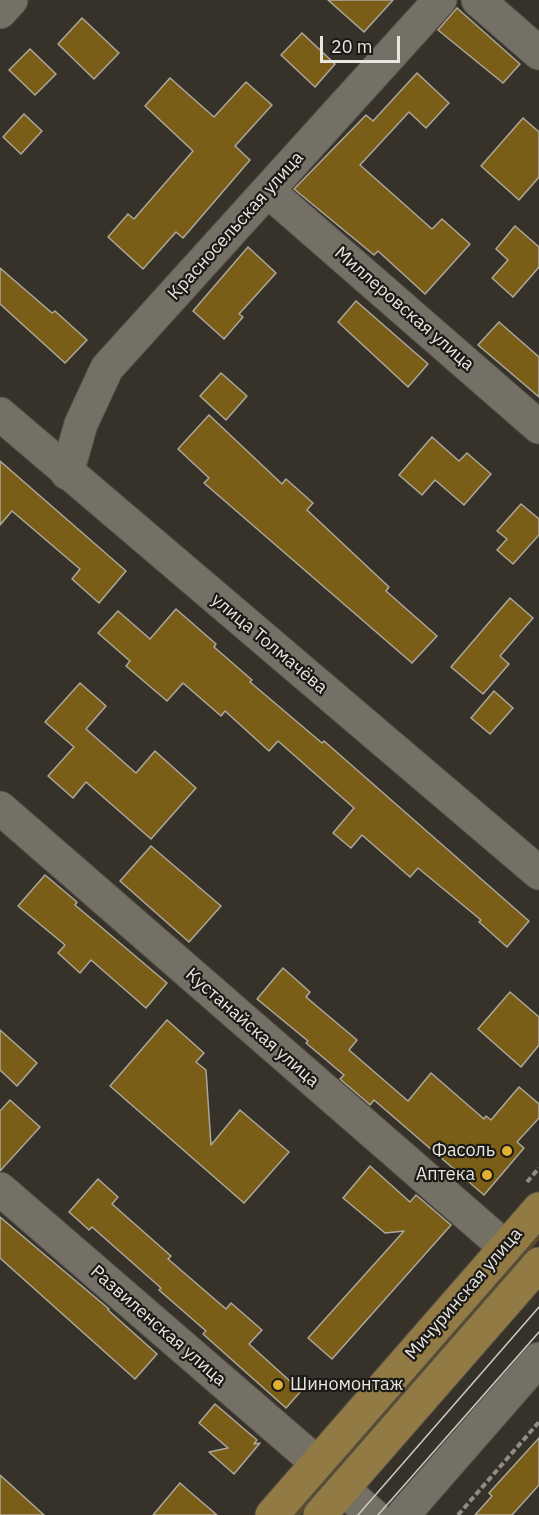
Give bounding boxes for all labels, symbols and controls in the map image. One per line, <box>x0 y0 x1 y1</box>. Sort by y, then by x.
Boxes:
scale bar <box>323 24 402 62</box>
text: 20 m <box>331 35 373 58</box>
street label: Красносельская улица <box>164 147 308 305</box>
street label: Миллеровская улица <box>330 242 478 376</box>
street label: улица Толмачёва <box>207 589 331 699</box>
street label: Кустанайская улица <box>181 964 323 1092</box>
place label: Фасоль <box>432 1140 495 1162</box>
marker: Фасоль <box>500 1144 514 1158</box>
place label: Аптека <box>416 1164 475 1186</box>
marker: Аптека <box>480 1168 494 1182</box>
street label: Мичуринская улица <box>401 1224 527 1364</box>
street label: Развиленская улица <box>86 1261 230 1391</box>
place label: Шиномонтаж <box>290 1374 403 1396</box>
marker: Шиномонтаж <box>271 1378 285 1392</box>

